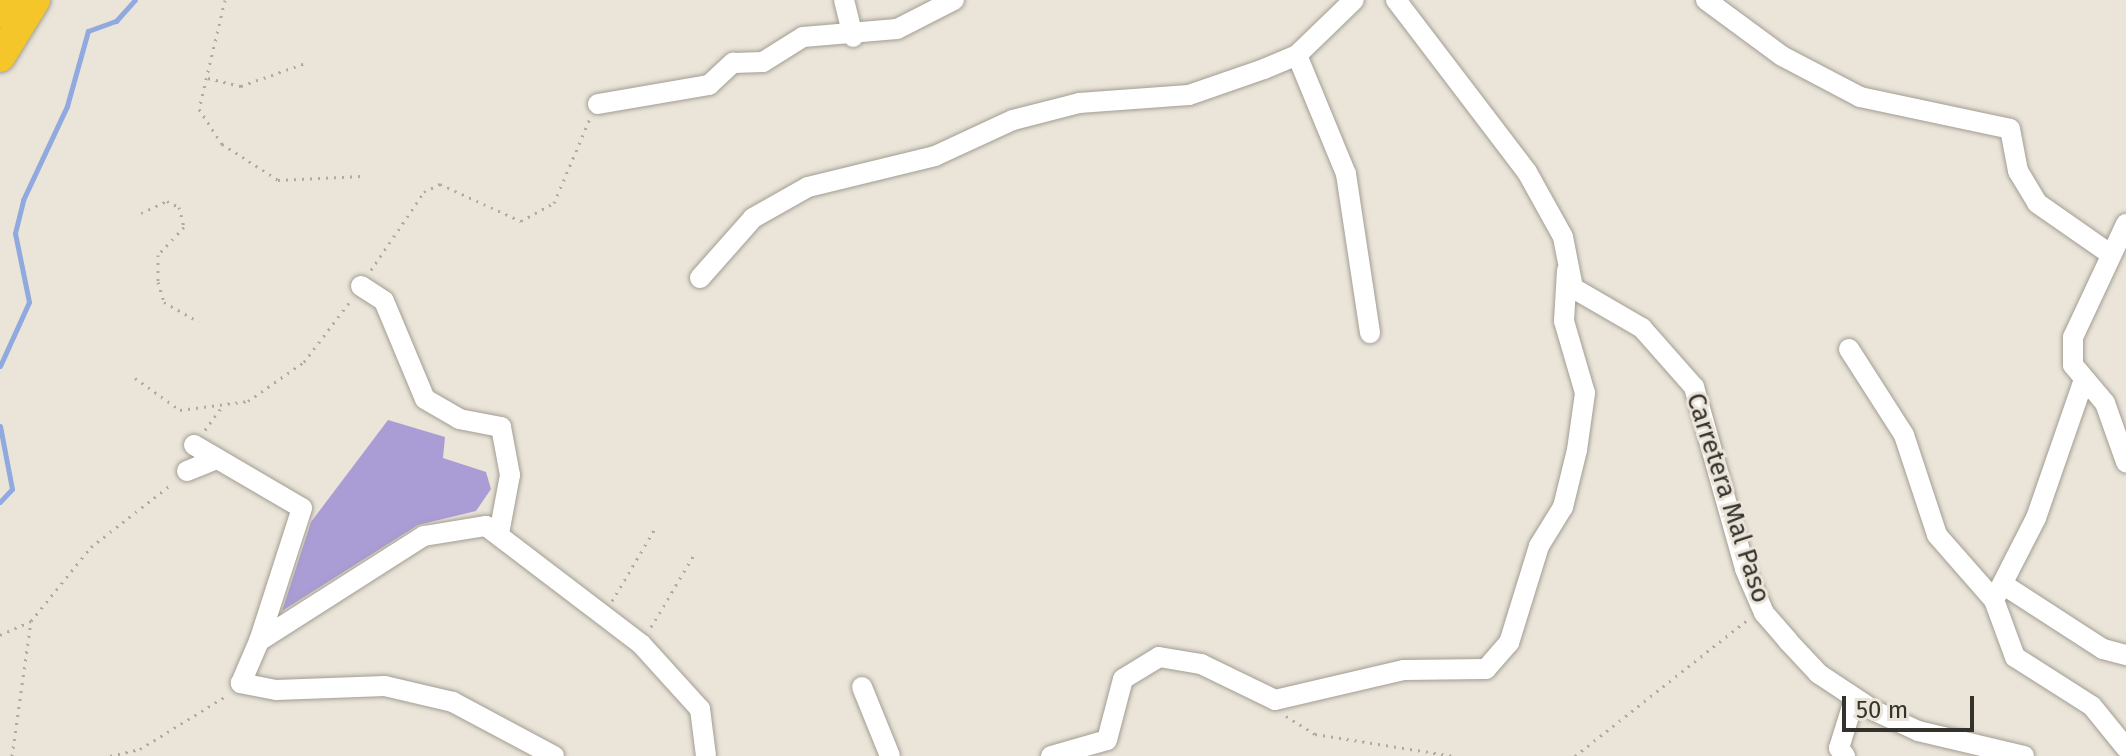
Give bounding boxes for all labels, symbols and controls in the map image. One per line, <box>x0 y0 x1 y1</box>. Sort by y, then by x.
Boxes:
street label: Carretera Mal Paso <box>1679 389 1777 607</box>
scale bar <box>1846 680 1978 730</box>
text: 50 m <box>1856 696 1908 724</box>

